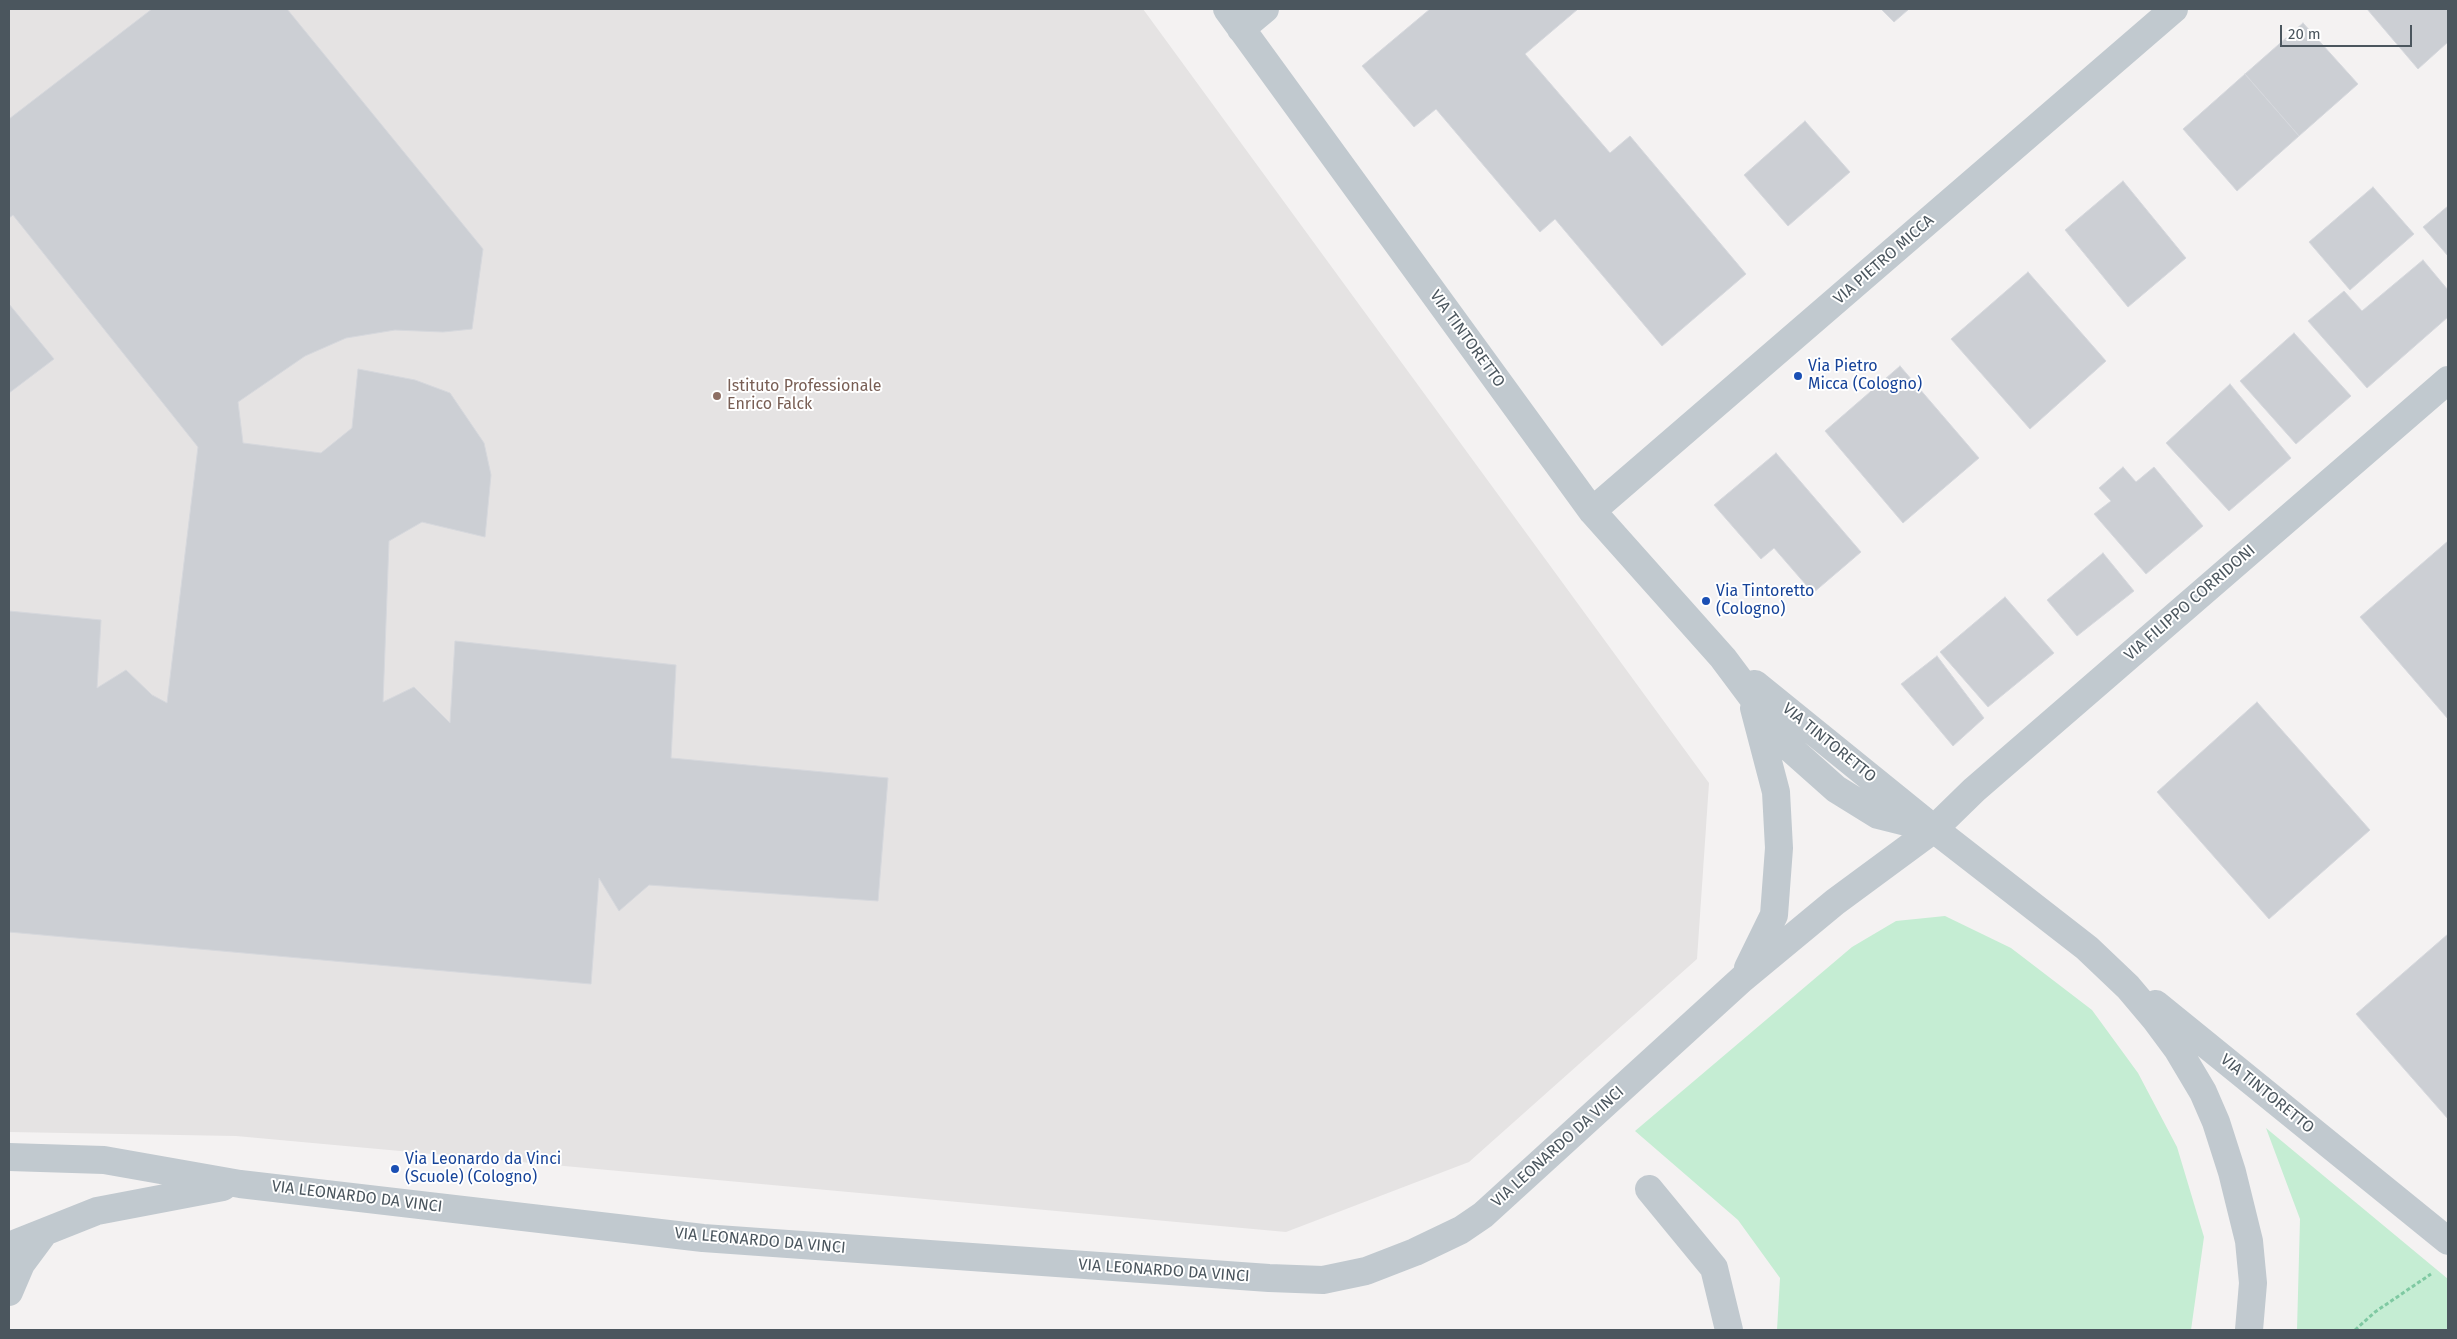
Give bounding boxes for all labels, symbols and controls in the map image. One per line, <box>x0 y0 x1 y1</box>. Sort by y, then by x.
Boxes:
scale bar <box>2282 15 2414 47</box>
text: 20 m <box>2288 25 2321 43</box>
street label: VIA PIETRO MICCA <box>1830 211 1938 309</box>
street label: VIA TINTORETTO <box>1425 287 1509 391</box>
place label: Via Pietro Micca (Cologno) <box>1808 357 1922 395</box>
marker: Via Pietro Micca (Cologno) <box>1792 370 1804 382</box>
place label: Istituto Professionale Enrico Falck <box>727 377 882 415</box>
marker: Istituto Professionale Enrico Falck <box>711 390 723 402</box>
street label: VIA FILIPPO CORRIDONI <box>2121 541 2259 665</box>
place label: Via Tintoretto (Cologno) <box>1716 582 1814 620</box>
marker: Via Tintoretto (Cologno) <box>1700 595 1712 607</box>
street label: VIA TINTORETTO <box>1778 699 1880 787</box>
street label: VIA TINTORETTO <box>2216 1050 2318 1138</box>
street label: VIA LEONARDO DA VINCI <box>1488 1082 1628 1212</box>
place label: Via Leonardo da Vinci (Scuole) (Cologno) <box>405 1150 561 1188</box>
marker: Via Leonardo da Vinci (Scuole) (Cologno) <box>389 1163 401 1175</box>
street label: VIA LEONARDO DA VINCI <box>271 1177 443 1217</box>
street label: VIA LEONARDO DA VINCI <box>674 1224 846 1258</box>
street label: VIA LEONARDO DA VINCI <box>1078 1255 1250 1287</box>

